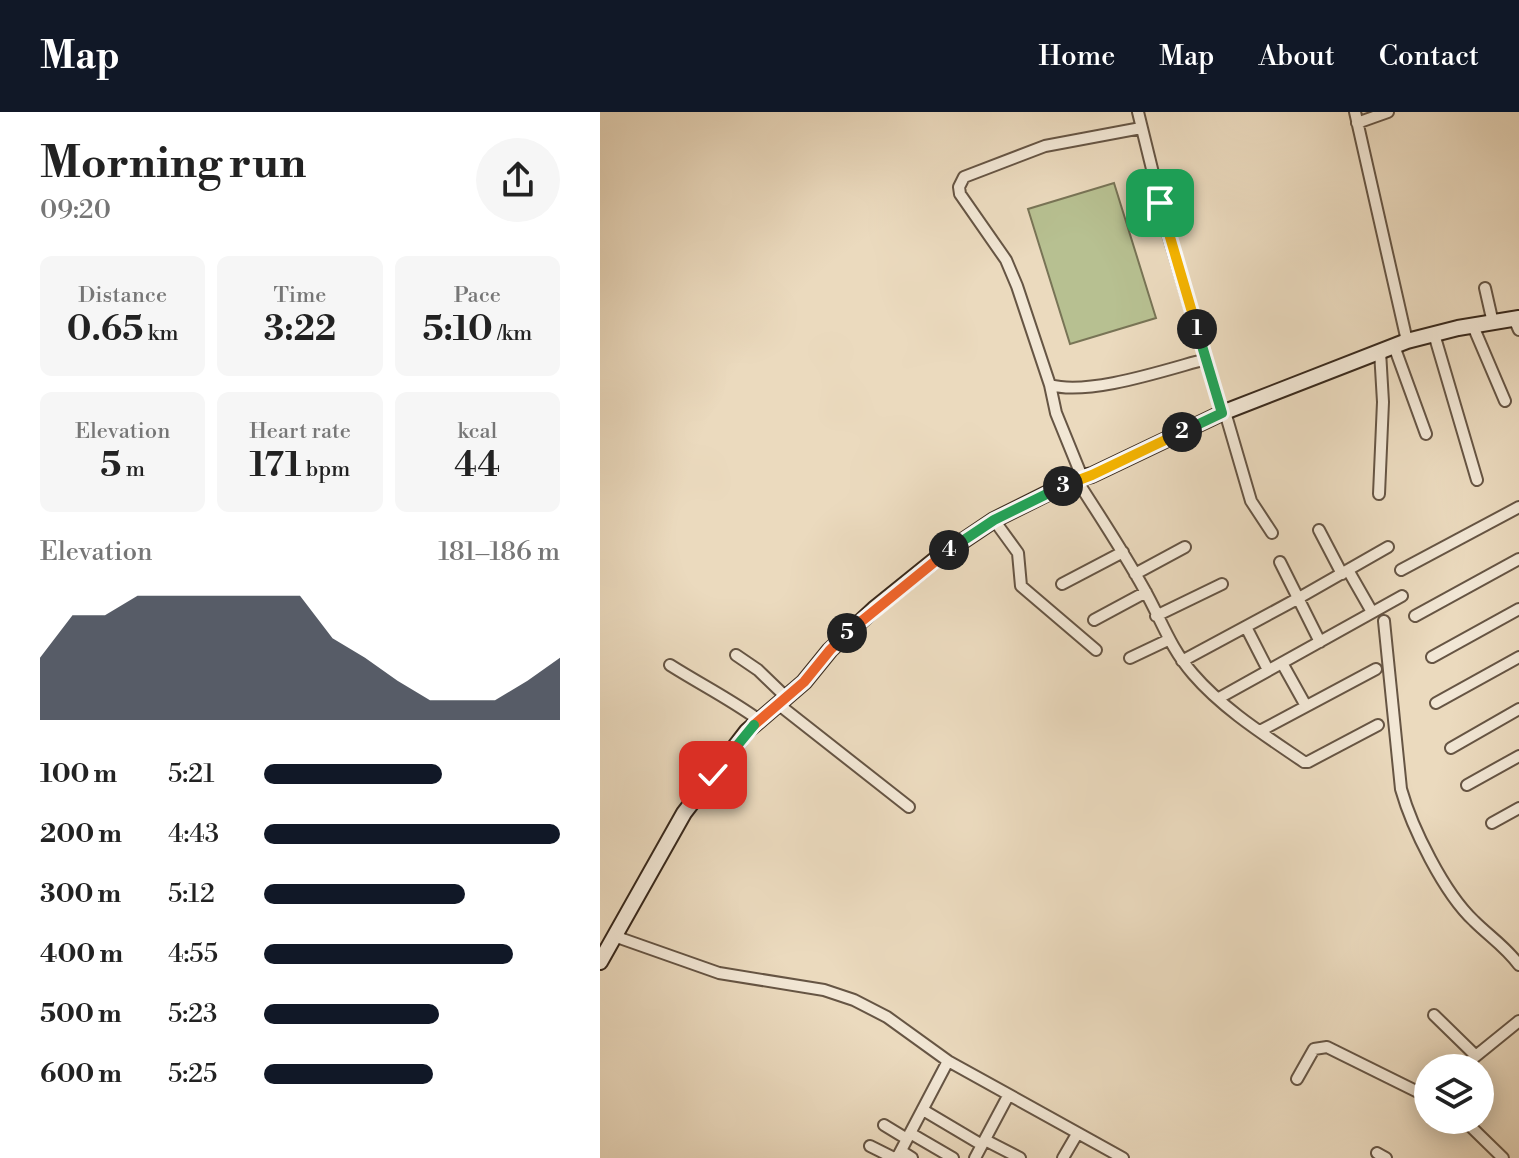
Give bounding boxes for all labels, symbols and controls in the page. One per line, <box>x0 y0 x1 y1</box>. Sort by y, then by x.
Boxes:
text: Map <box>40 33 120 80</box>
text: Home <box>1039 39 1115 74</box>
text: Map <box>1159 39 1214 74</box>
text: About <box>1258 39 1335 74</box>
text: Contact <box>1379 39 1479 74</box>
text: Morning run <box>40 136 306 191</box>
button: share <box>476 138 560 222</box>
pin <box>1126 169 1194 237</box>
icon: arrive <box>1138 181 1182 225</box>
text: 09:20 <box>40 194 111 226</box>
text: Distance <box>78 282 167 309</box>
text: Time <box>274 282 326 309</box>
text: Pace <box>454 282 501 309</box>
text: 0.65 <box>67 309 143 351</box>
text: 3:22 <box>264 309 336 351</box>
text: 5:10 <box>422 309 493 351</box>
pin: 1 <box>1177 309 1217 349</box>
text: 1 <box>1192 315 1202 342</box>
text: km <box>143 320 179 347</box>
text: /km <box>493 320 532 347</box>
pin: 2 <box>1162 412 1202 452</box>
text: Elevation <box>75 418 170 445</box>
text: Heart rate <box>249 418 351 445</box>
text: kcal <box>457 418 497 445</box>
text: 2 <box>1175 418 1189 445</box>
text: 5 <box>100 445 121 487</box>
text: 171 <box>250 445 301 487</box>
text: 44 <box>454 445 500 487</box>
text: m <box>121 456 145 483</box>
text: bpm <box>301 456 350 483</box>
pin: 3 <box>1043 466 1083 506</box>
text: 3 <box>1056 472 1070 499</box>
pin: 4 <box>929 530 969 570</box>
text: Elevation <box>40 536 153 568</box>
text: 181–186 m <box>438 536 560 568</box>
text: 4 <box>942 536 956 563</box>
pin: 5 <box>827 613 867 653</box>
text: 5 <box>840 619 854 646</box>
pin <box>679 741 747 809</box>
icon: check <box>691 753 735 797</box>
text: 100 m <box>40 758 117 790</box>
text: 5:21 <box>168 758 215 790</box>
text: 200 m <box>40 818 122 850</box>
text: 4:43 <box>168 818 219 850</box>
text: 300 m <box>40 878 121 910</box>
text: 5:12 <box>168 878 215 910</box>
text: 400 m <box>40 938 123 970</box>
text: 4:55 <box>168 938 218 970</box>
text: 500 m <box>40 998 122 1030</box>
text: 5:23 <box>168 998 217 1030</box>
map controls <box>1414 1054 1494 1134</box>
button: layers <box>1414 1054 1494 1134</box>
text: 600 m <box>40 1058 122 1090</box>
text: 5:25 <box>168 1058 217 1090</box>

